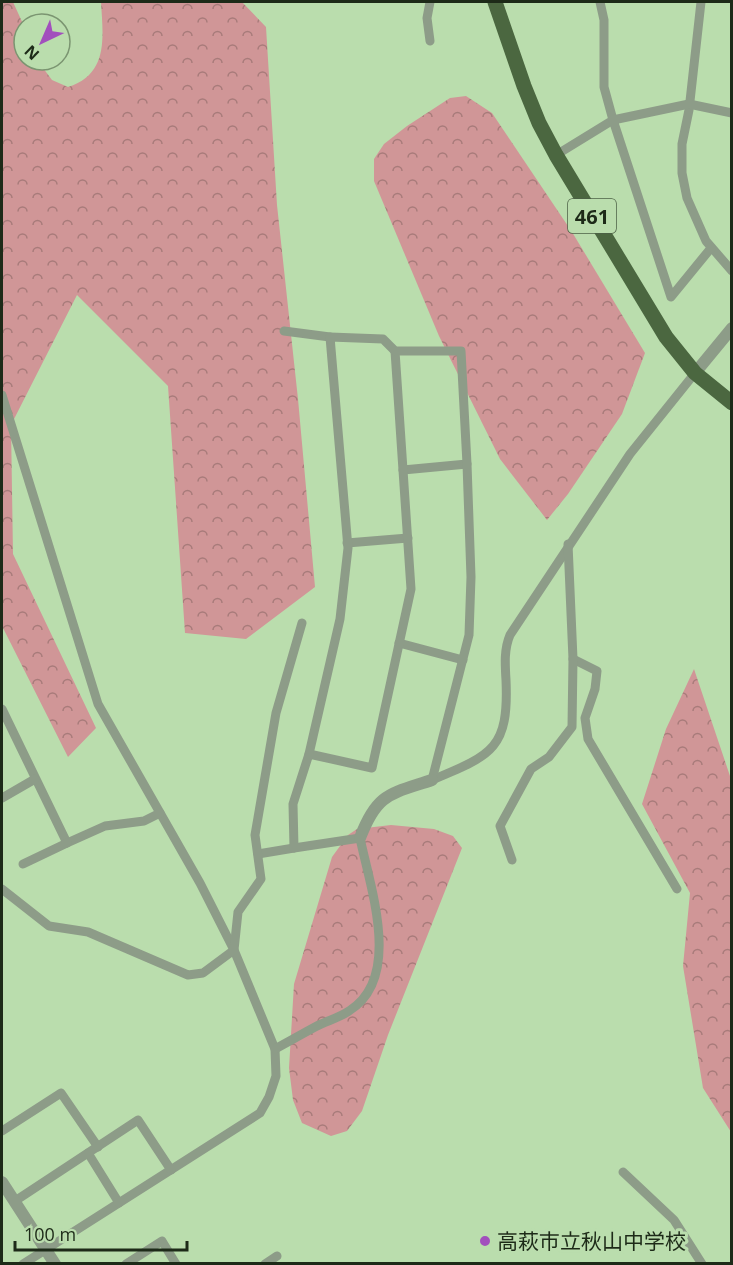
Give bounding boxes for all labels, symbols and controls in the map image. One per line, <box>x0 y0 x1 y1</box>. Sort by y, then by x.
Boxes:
north arrow <box>12 12 72 72</box>
text: N <box>19 40 44 65</box>
road number: 461 <box>568 199 616 233</box>
scale bar <box>15 1214 188 1252</box>
text: 100 m <box>24 1222 76 1246</box>
place label: 高萩市立秋山中学校 <box>497 1227 686 1255</box>
marker: 高萩市立秋山中学校 <box>478 1234 492 1248</box>

